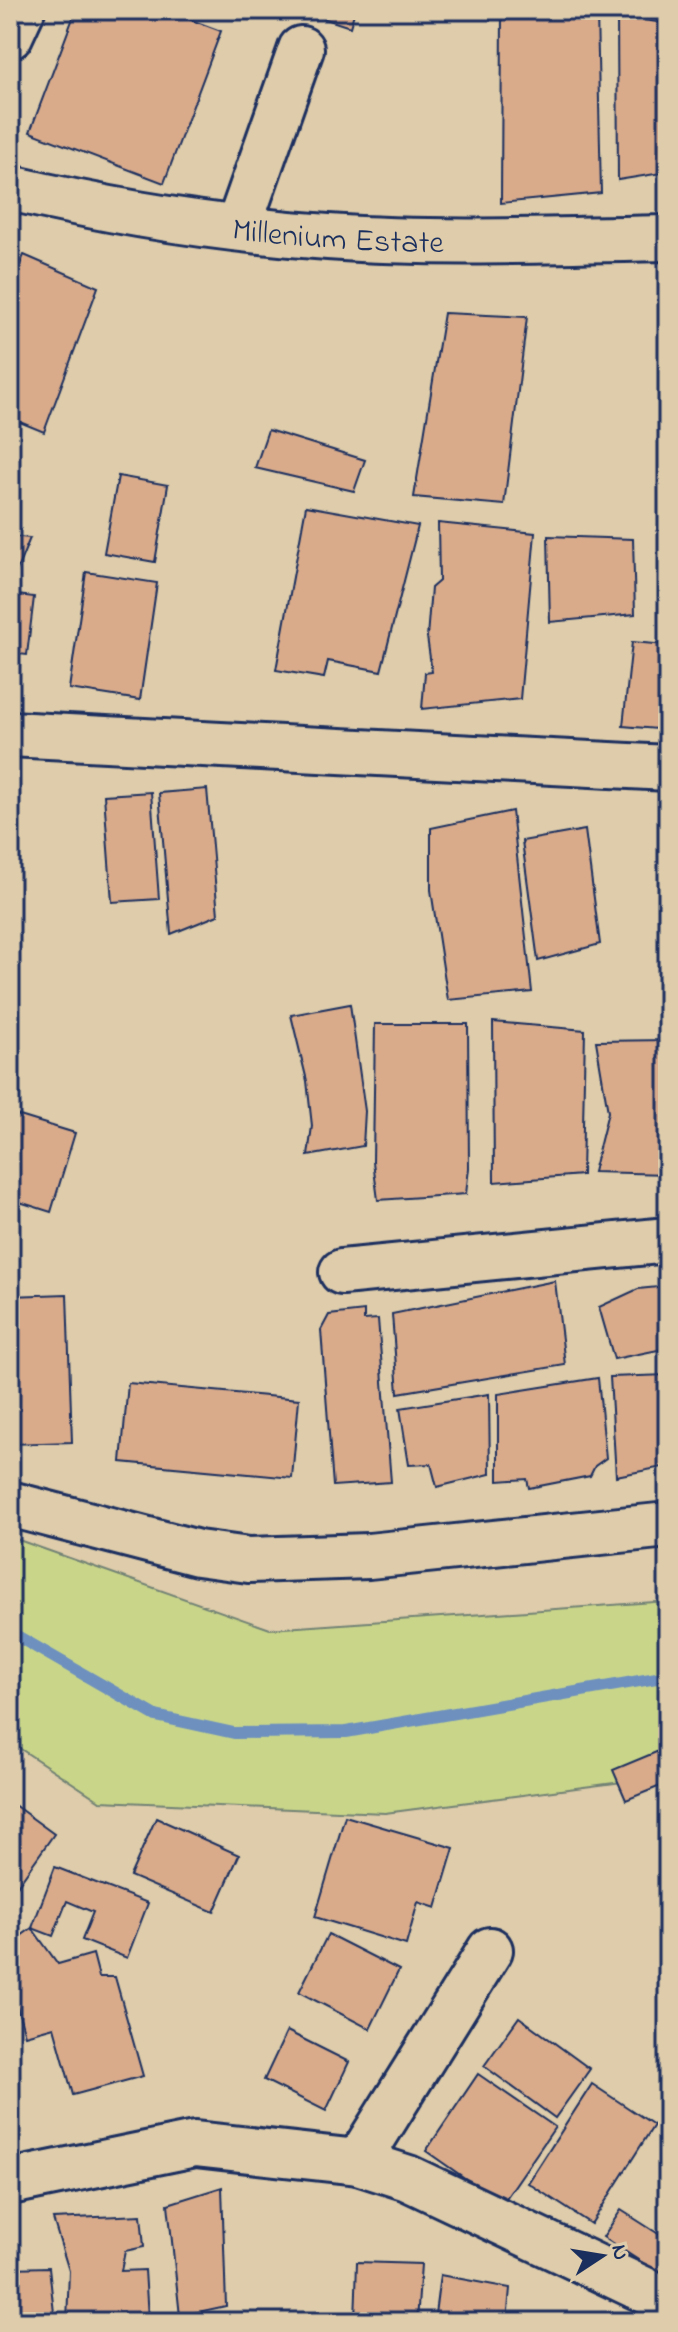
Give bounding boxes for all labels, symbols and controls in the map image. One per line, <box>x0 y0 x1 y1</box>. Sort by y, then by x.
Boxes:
street label: Millenium Estate <box>229 208 445 268</box>
north arrow <box>562 2216 642 2296</box>
text: N <box>601 2242 636 2263</box>

